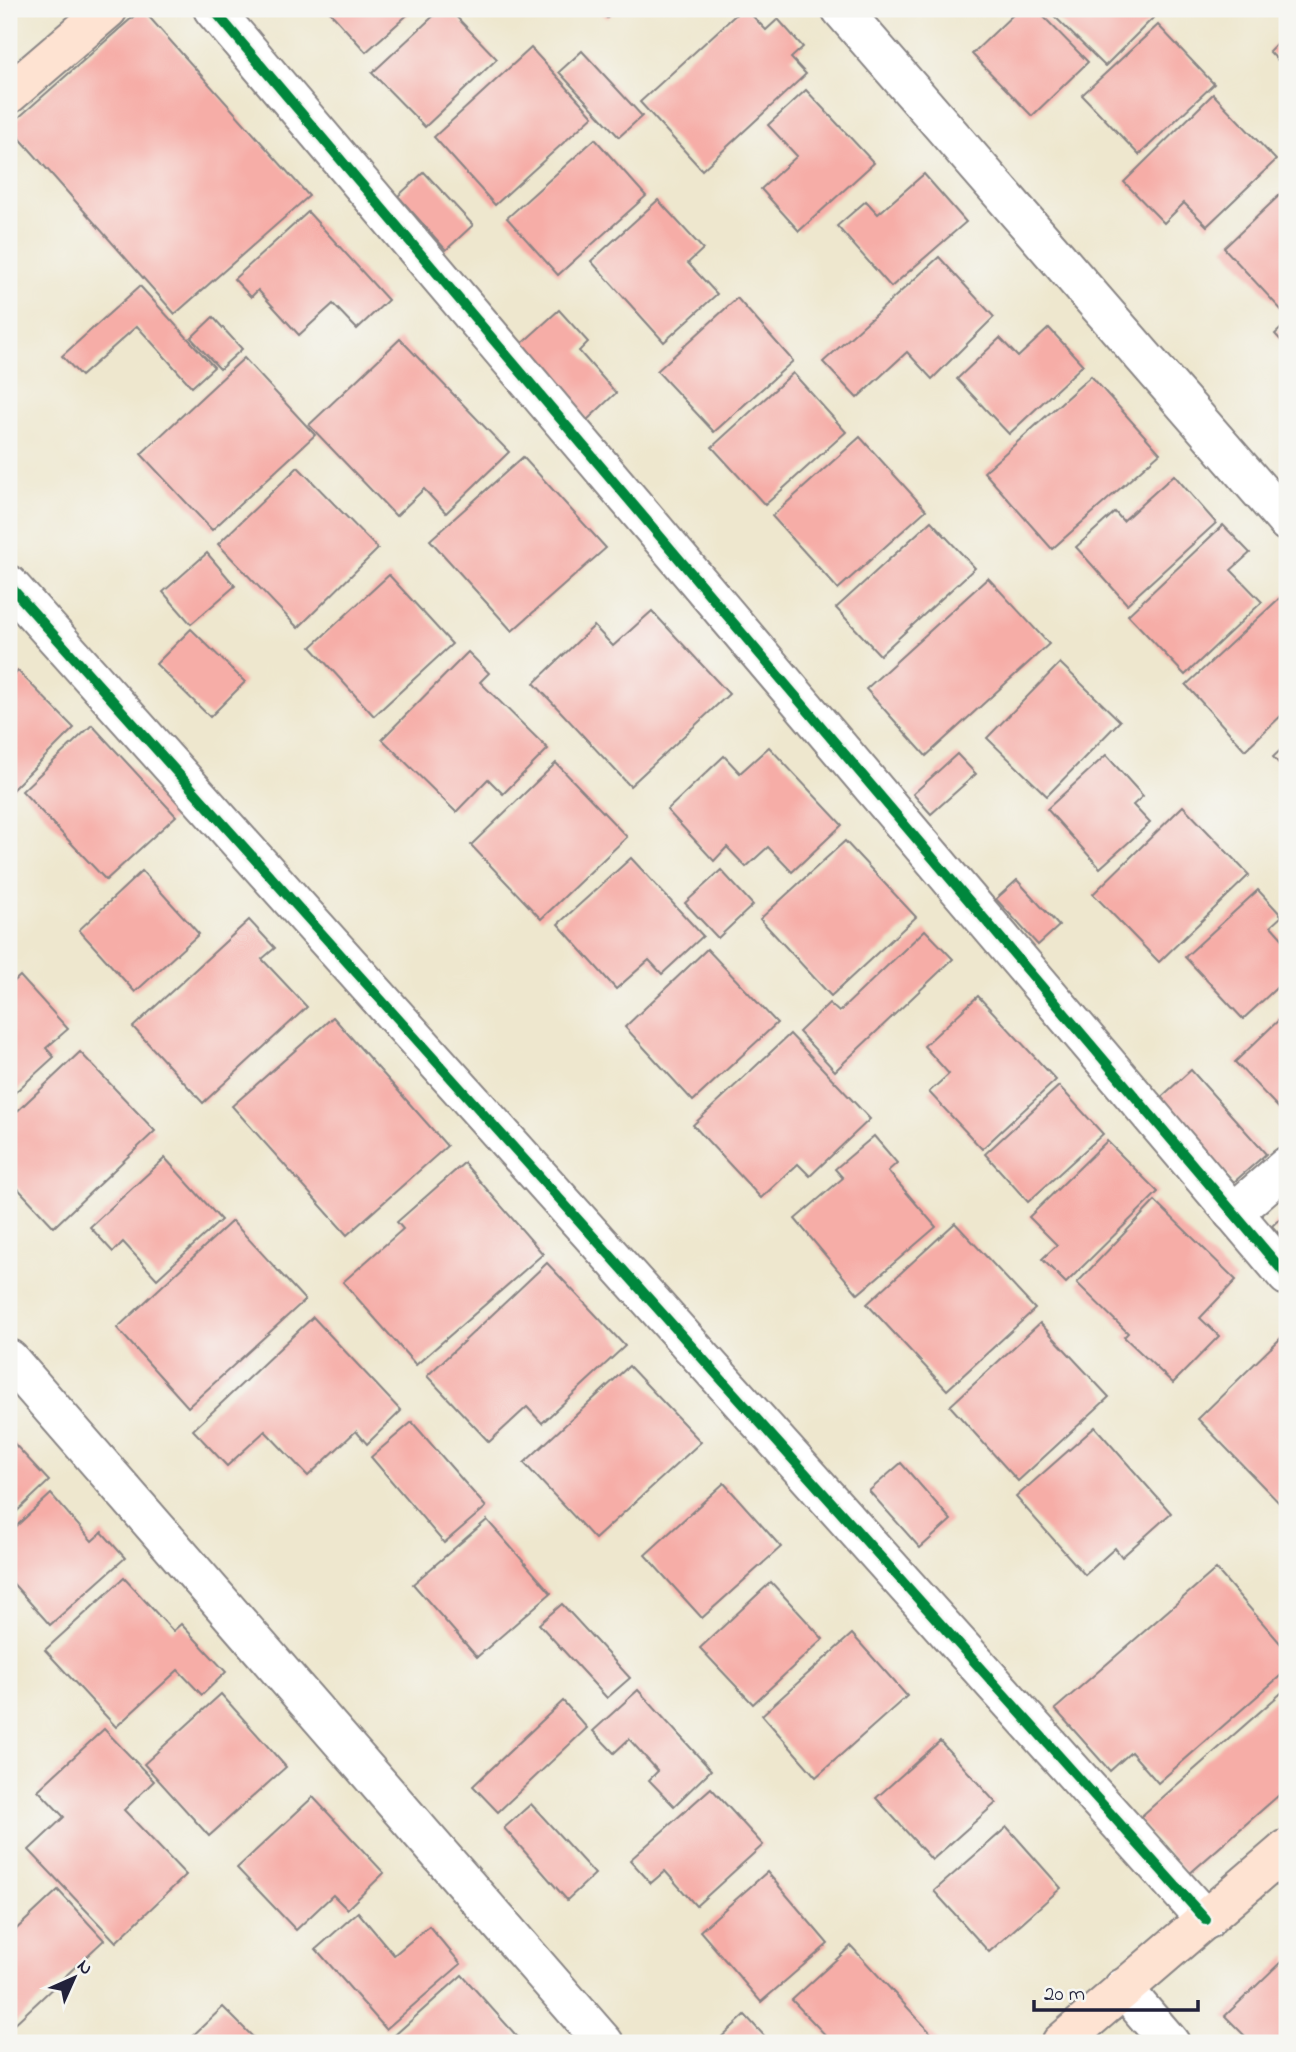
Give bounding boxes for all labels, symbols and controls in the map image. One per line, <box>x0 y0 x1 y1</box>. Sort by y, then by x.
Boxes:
north arrow <box>38 1944 108 2014</box>
text: N <box>70 1954 98 1982</box>
scale bar <box>1034 1968 1198 2012</box>
text: 20 m <box>1044 1980 1085 2010</box>

